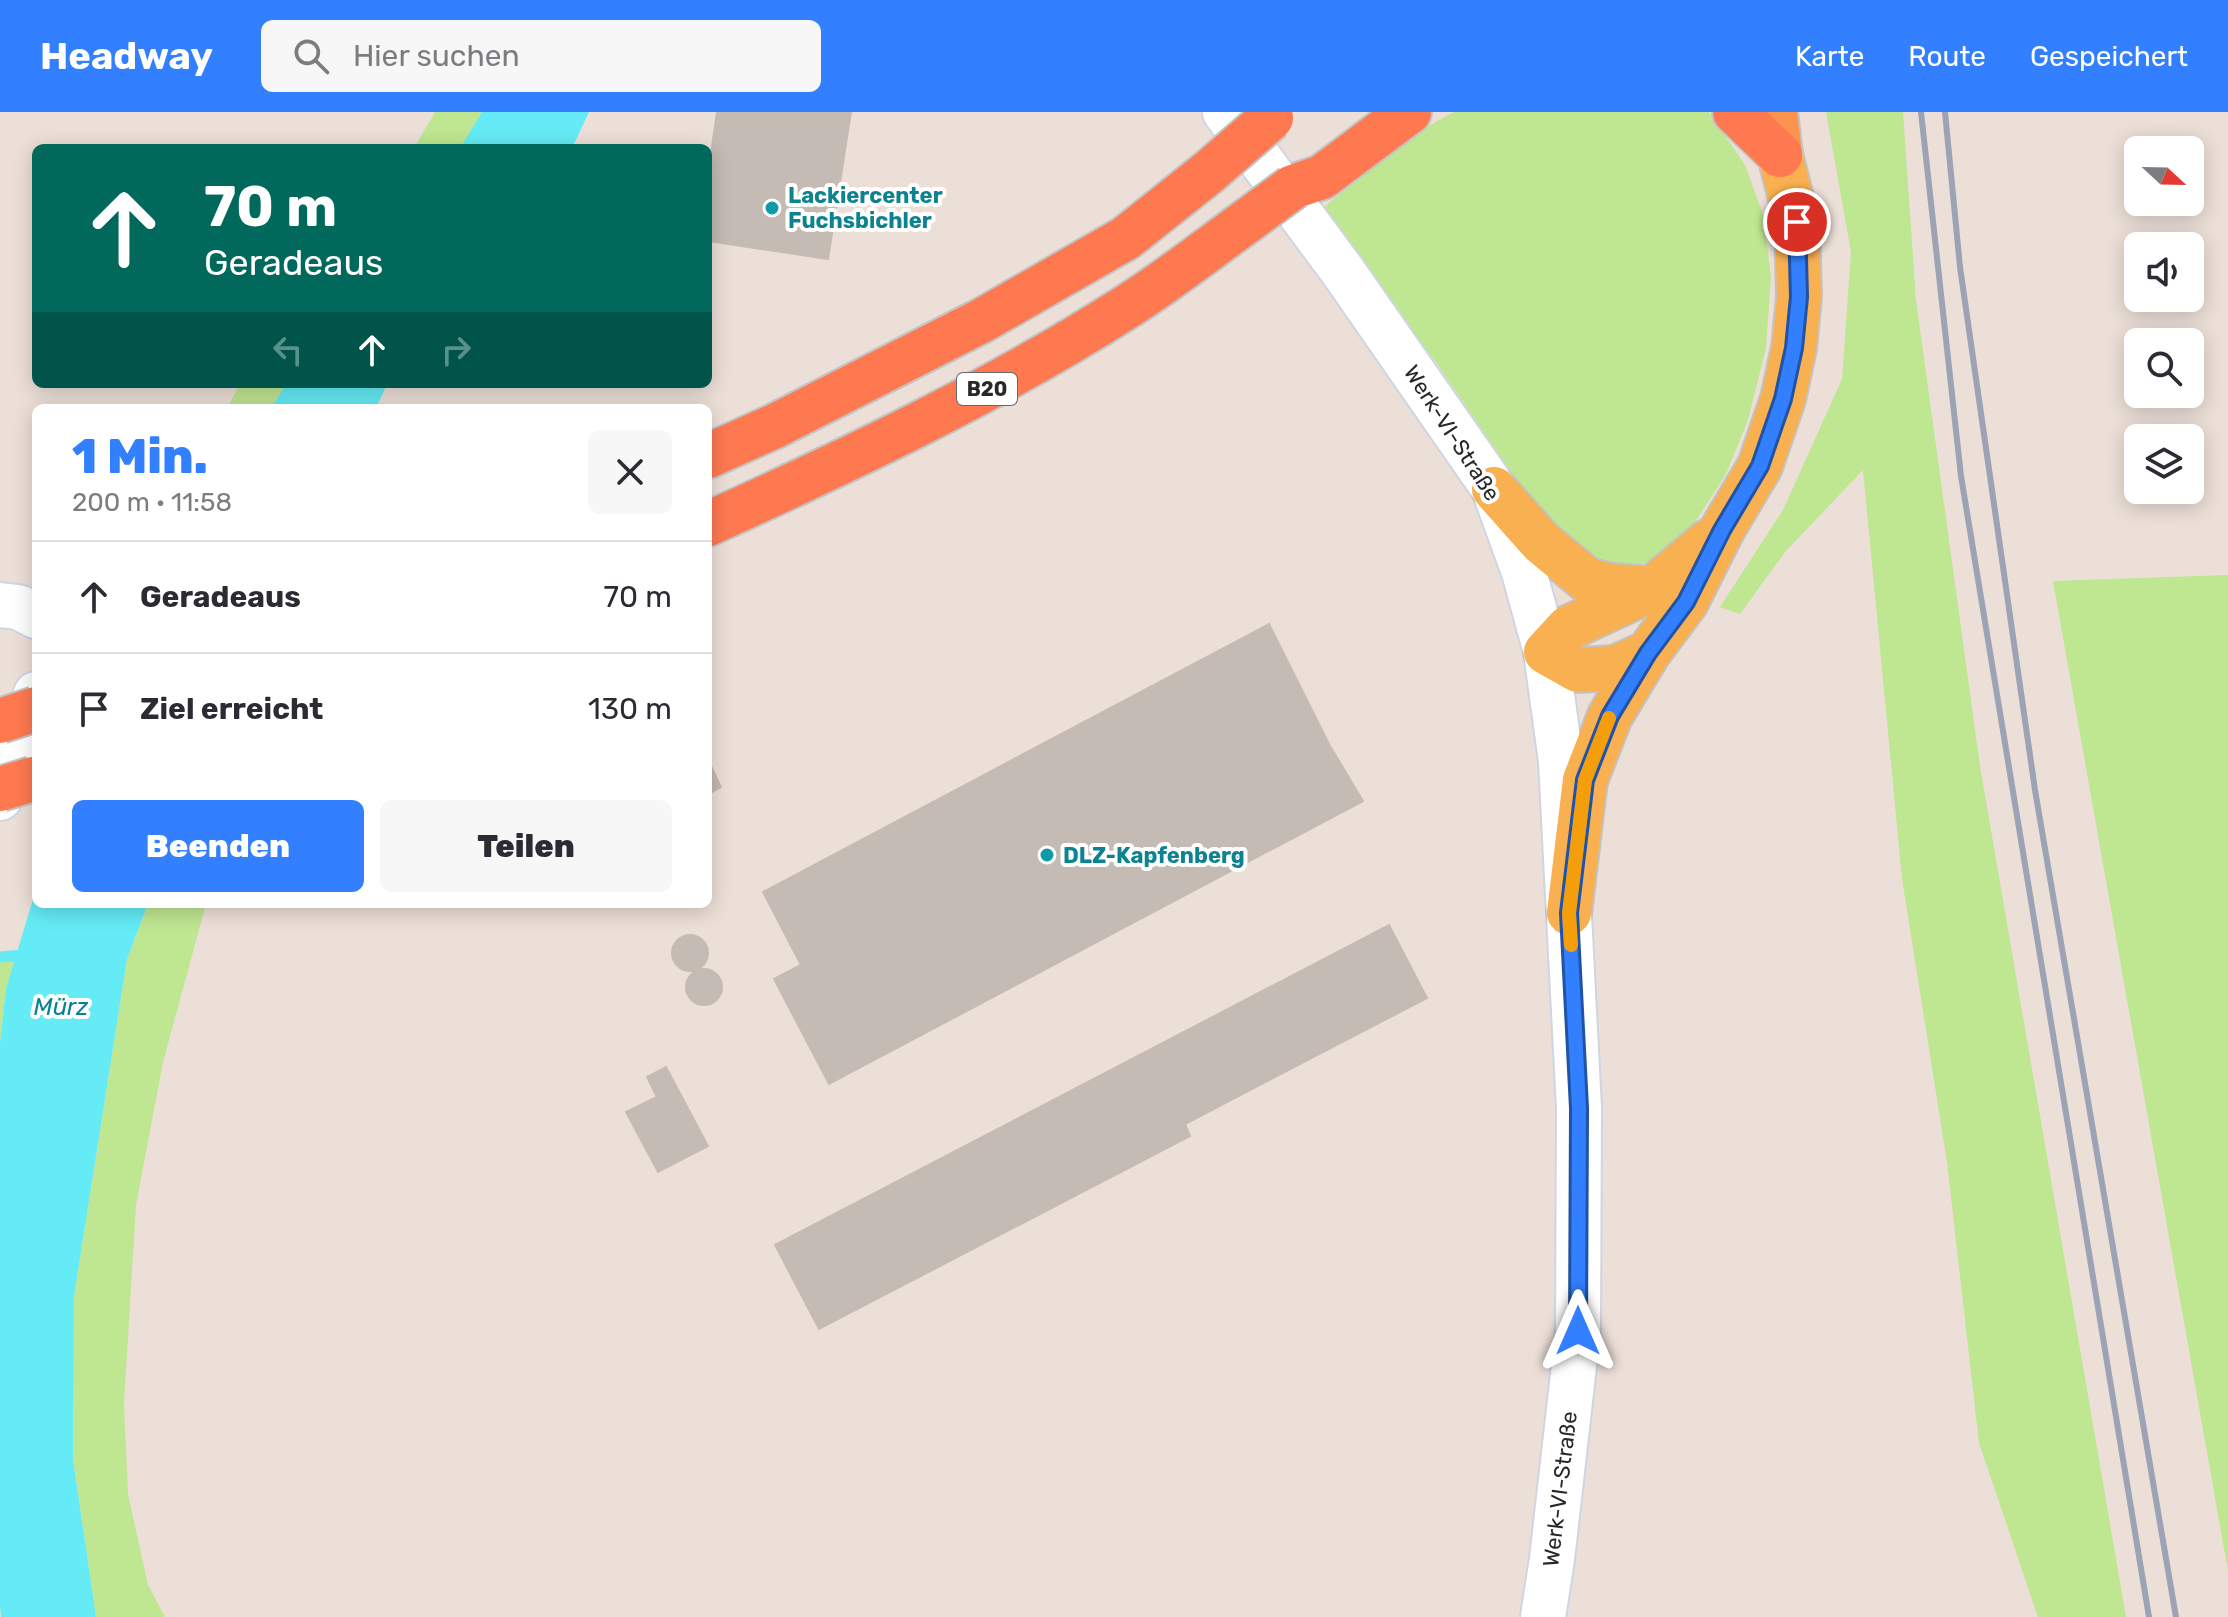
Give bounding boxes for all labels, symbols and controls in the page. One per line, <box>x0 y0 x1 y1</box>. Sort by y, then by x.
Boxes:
search box <box>261 20 821 92</box>
text: Headway <box>40 33 213 79</box>
icon: search <box>289 34 333 78</box>
text: Hier suchen <box>353 38 520 74</box>
text: Karte <box>1795 40 1864 73</box>
text: Route <box>1908 40 1986 73</box>
text: Gespeichert <box>2030 40 2188 73</box>
north arrow <box>2124 136 2204 216</box>
map controls <box>2124 136 2204 504</box>
text: 70 m <box>204 174 337 240</box>
icon: ahead <box>72 176 176 280</box>
place label: Lackiercenter Fuchsbichler <box>788 182 943 234</box>
pin <box>1763 188 1831 256</box>
marker: Lackiercenter Fuchsbichler <box>763 199 781 217</box>
icon: arrive <box>1775 200 1819 244</box>
button: sound <box>2124 232 2204 312</box>
text: Geradeaus <box>204 241 383 284</box>
icon: left <box>266 328 310 372</box>
icon: ahead <box>350 328 394 372</box>
icon: right <box>434 328 478 372</box>
button: search <box>2124 328 2204 408</box>
street label: Werk-VI-Straße <box>1398 360 1506 506</box>
road number: B20 <box>957 373 1017 405</box>
button: layers <box>2124 424 2204 504</box>
text: 1 Min. <box>72 428 208 485</box>
button: close <box>588 430 672 514</box>
text: 200 m · 11:58 <box>72 487 232 518</box>
icon: ahead <box>72 575 116 619</box>
text: Geradeaus <box>140 579 301 615</box>
text: 70 m <box>604 579 672 615</box>
icon: arrive <box>72 687 116 731</box>
text: Ziel erreicht <box>140 691 323 727</box>
text: 130 m <box>588 691 672 727</box>
button: Beenden <box>72 800 364 892</box>
button: Teilen <box>380 800 672 892</box>
place label: DLZ-Kapfenberg <box>1063 842 1245 869</box>
marker: DLZ-Kapfenberg <box>1038 846 1056 864</box>
water label: Mürz <box>34 993 88 1021</box>
position arrow <box>1536 1289 1620 1373</box>
street label: Werk-VI-Straße <box>1537 1410 1583 1568</box>

